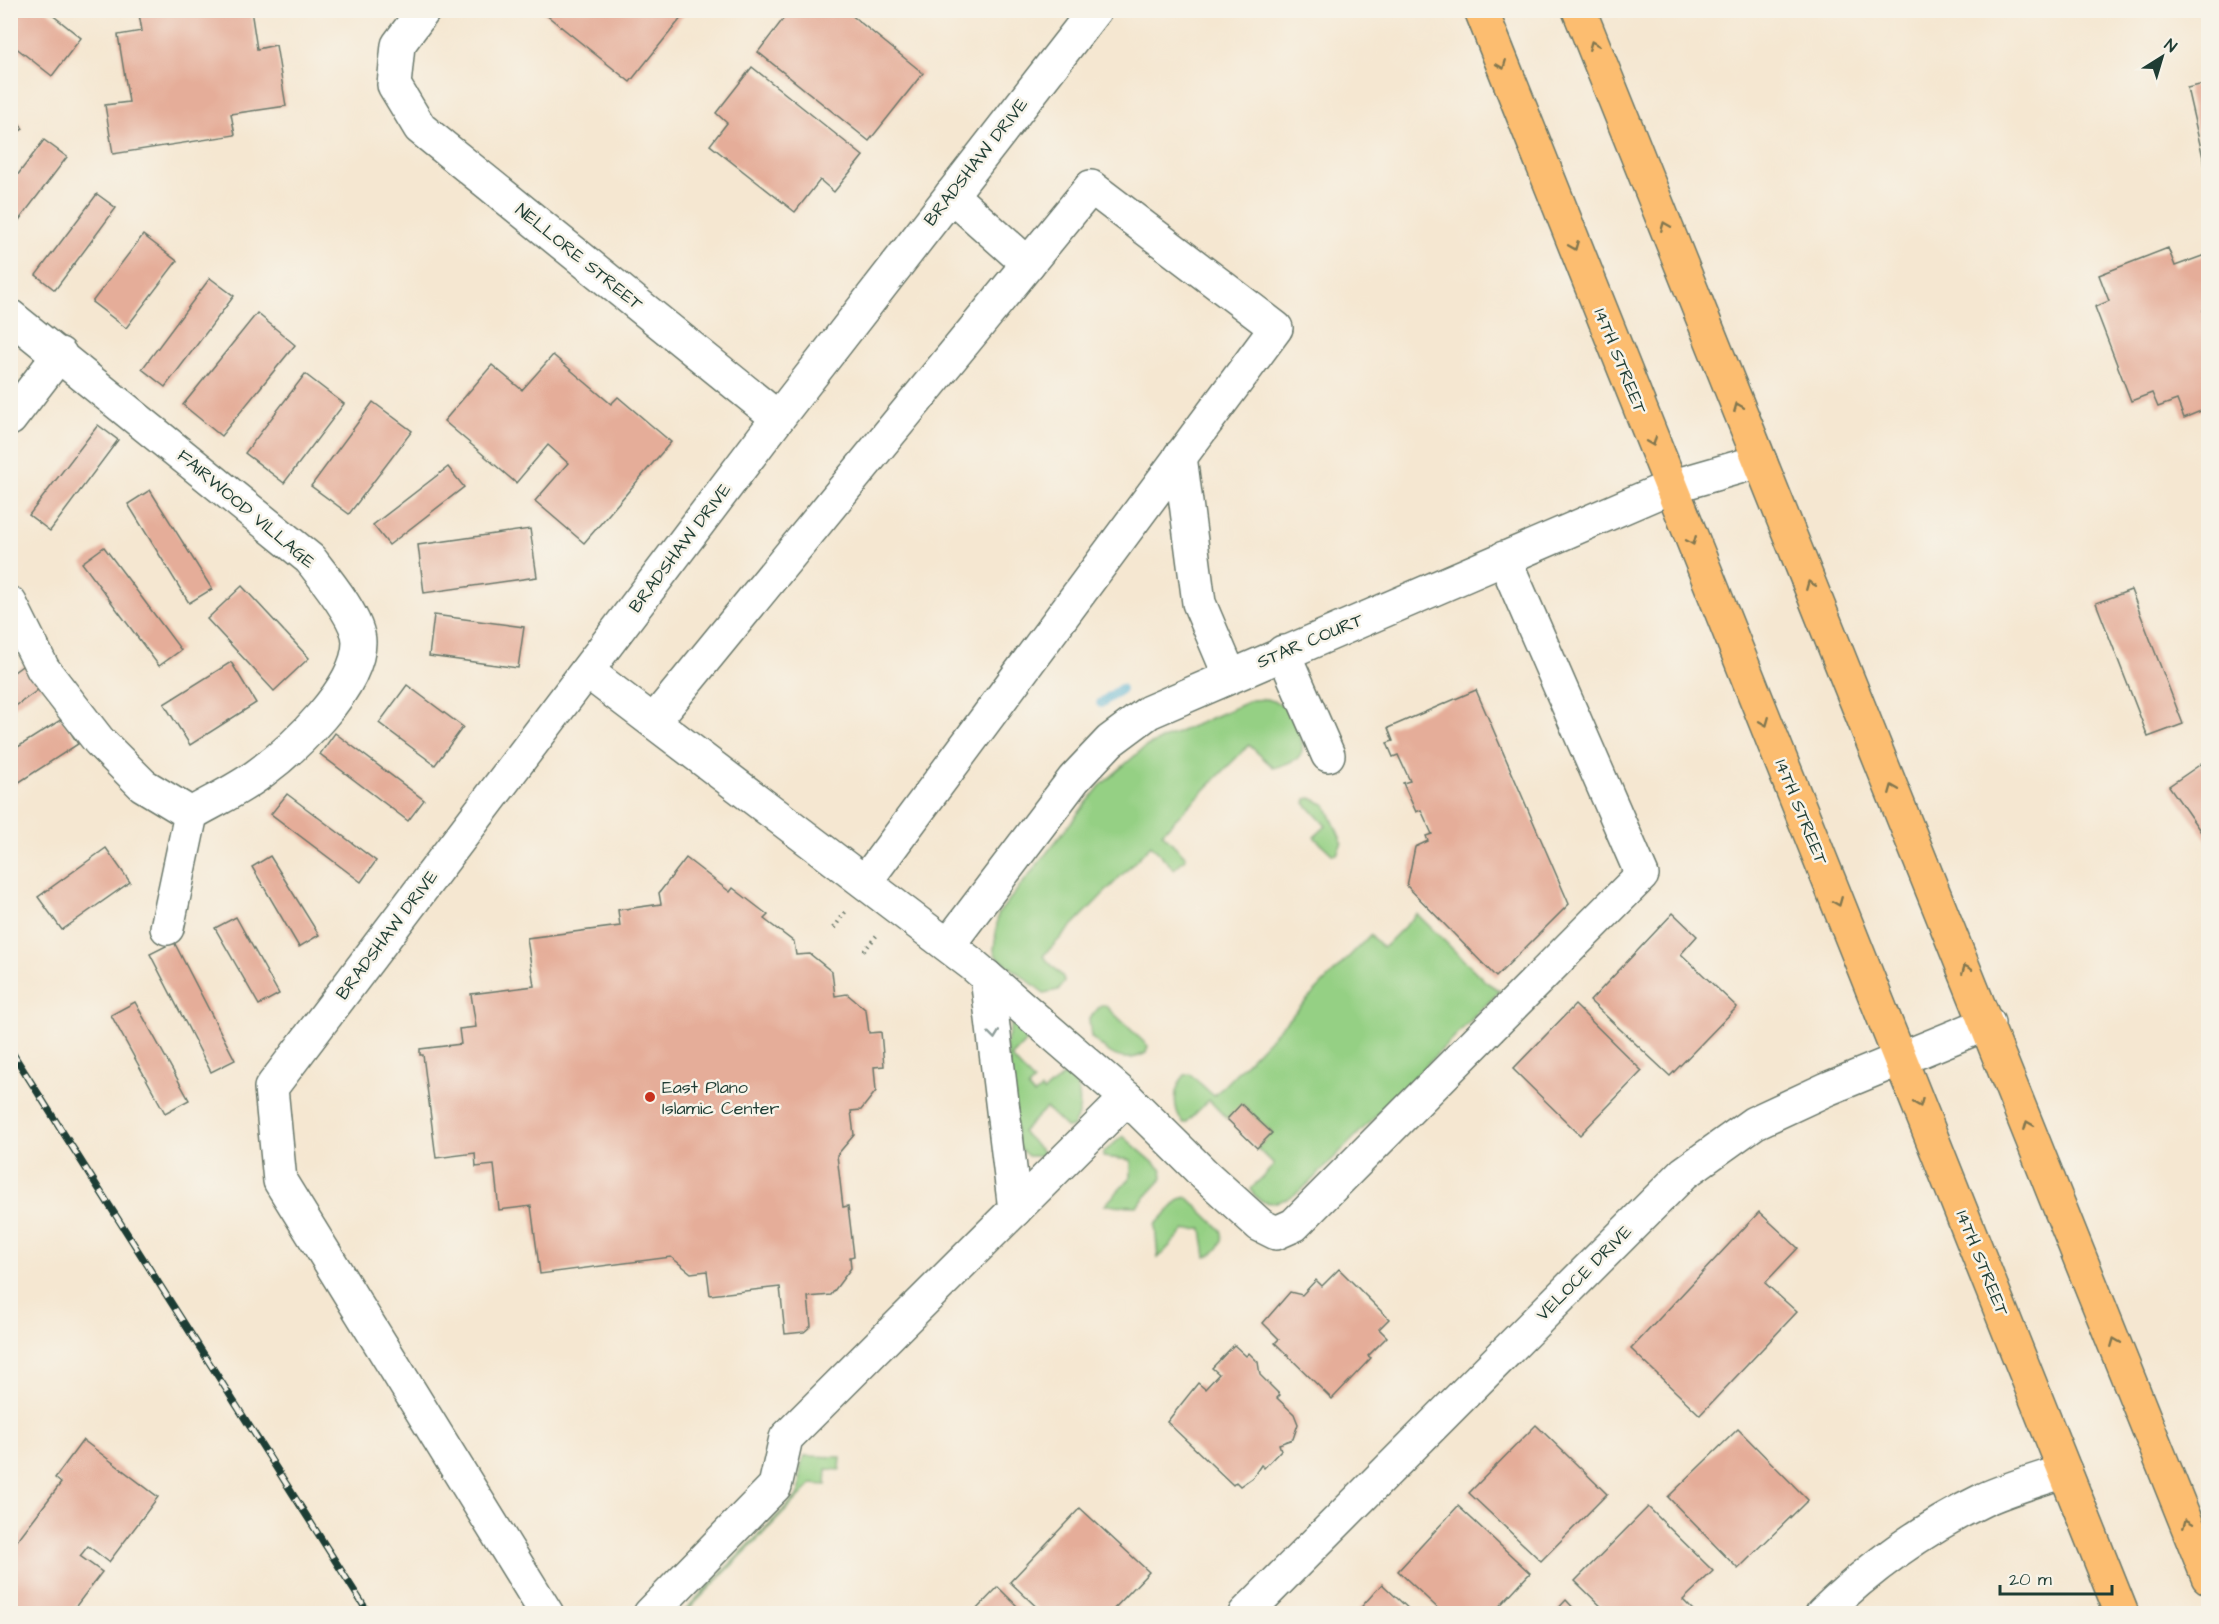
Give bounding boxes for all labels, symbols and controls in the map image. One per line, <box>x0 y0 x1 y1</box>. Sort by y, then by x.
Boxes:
north arrow <box>2132 27 2192 87</box>
text: N <box>2160 34 2181 58</box>
one-way arrow <box>1588 40 1600 51</box>
one-way arrow <box>1495 59 1507 70</box>
street label: BRADSHAW DRIVE <box>918 93 1034 231</box>
street label: NELLORE STREET <box>510 198 649 317</box>
one-way arrow <box>1660 221 1672 232</box>
one-way arrow <box>1567 240 1579 251</box>
street label: 14TH STREET <box>1587 304 1653 418</box>
one-way arrow <box>1733 402 1745 413</box>
one-way arrow <box>1645 436 1657 447</box>
street label: FAIRWOOD VILLAGE <box>172 444 321 574</box>
street label: BRADSHAW DRIVE <box>623 478 737 618</box>
one-way arrow <box>1685 535 1697 546</box>
one-way arrow <box>1805 581 1817 592</box>
street label: STAR COURT <box>1253 607 1368 675</box>
one-way arrow <box>1758 715 1770 726</box>
street label: 14TH STREET <box>1768 755 1834 869</box>
one-way arrow <box>1888 784 1900 795</box>
street label: BRADSHAW DRIVE <box>330 865 444 1005</box>
one-way arrow <box>1831 896 1843 907</box>
one-way arrow <box>1961 965 1973 976</box>
one-way arrow <box>987 1030 999 1039</box>
place label: East Plano Islamic Center <box>662 1075 780 1121</box>
marker: East Plano Islamic Center <box>643 1090 657 1104</box>
one-way arrow <box>1911 1097 1924 1108</box>
one-way arrow <box>2023 1120 2035 1131</box>
street label: 14TH STREET <box>1949 1206 2015 1320</box>
street label: VELOCE DRIVE <box>1531 1219 1638 1326</box>
one-way arrow <box>2110 1337 2122 1348</box>
one-way arrow <box>2182 1518 2194 1529</box>
scale bar <box>2000 1558 2112 1596</box>
text: 20 m <box>2009 1567 2052 1592</box>

